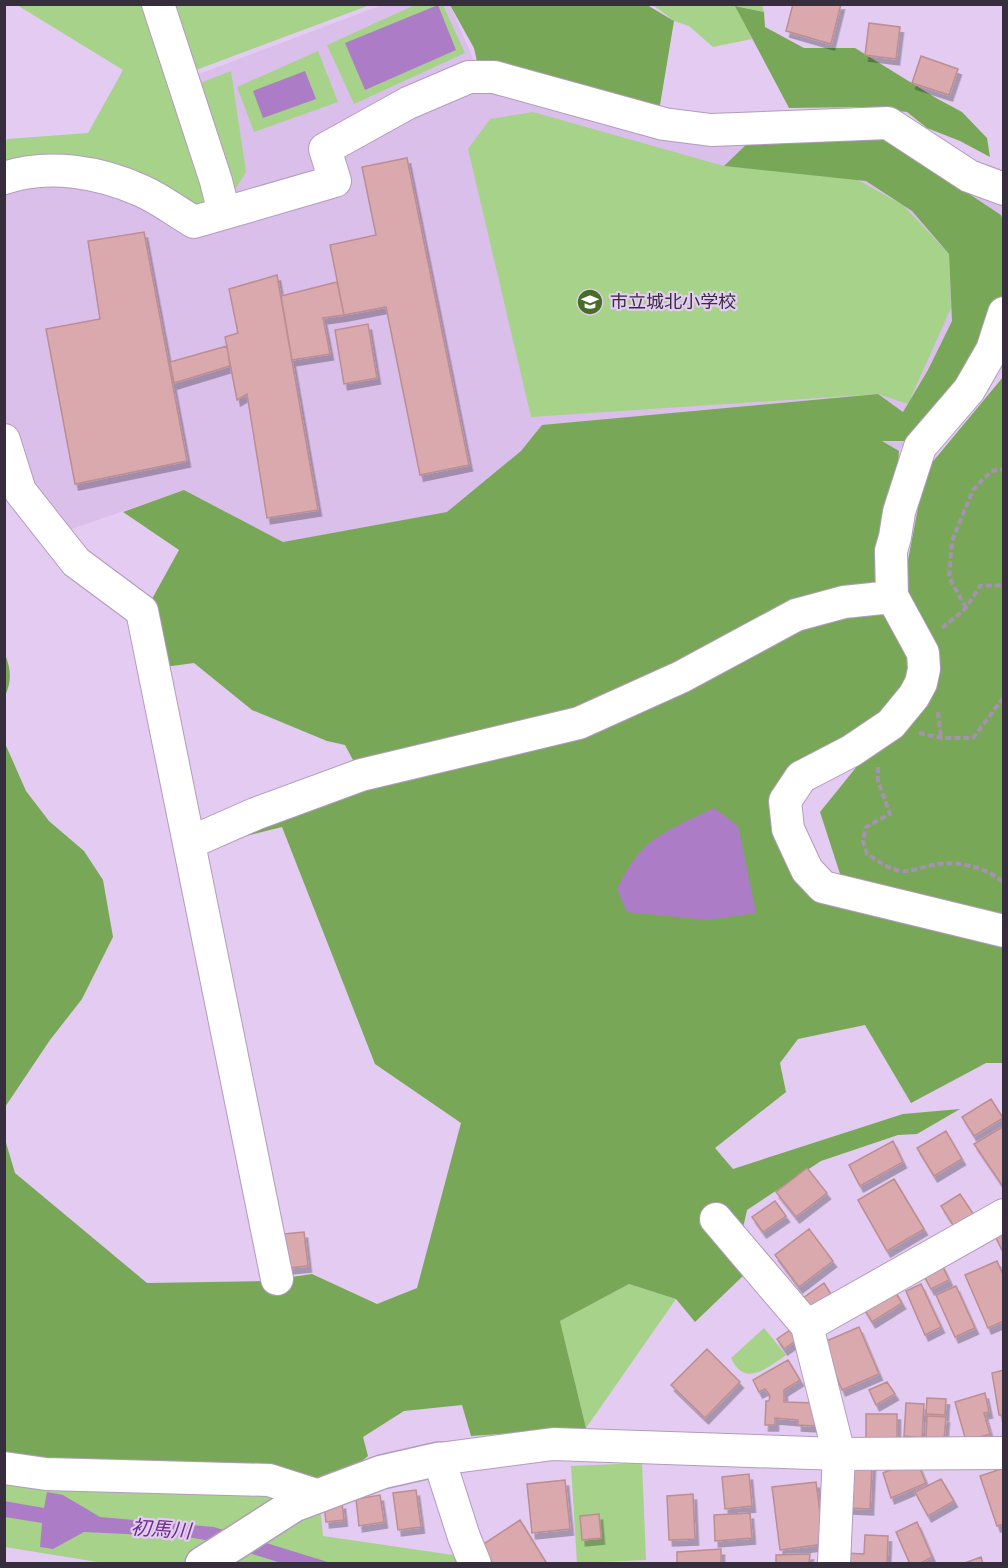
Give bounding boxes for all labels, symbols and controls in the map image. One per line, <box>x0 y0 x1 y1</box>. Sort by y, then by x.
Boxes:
school or university icon: 市立城北小学校 <box>575 287 605 317</box>
place label: 市立城北小学校 <box>610 291 736 313</box>
water label: 初馬川 <box>130 1516 194 1543</box>

